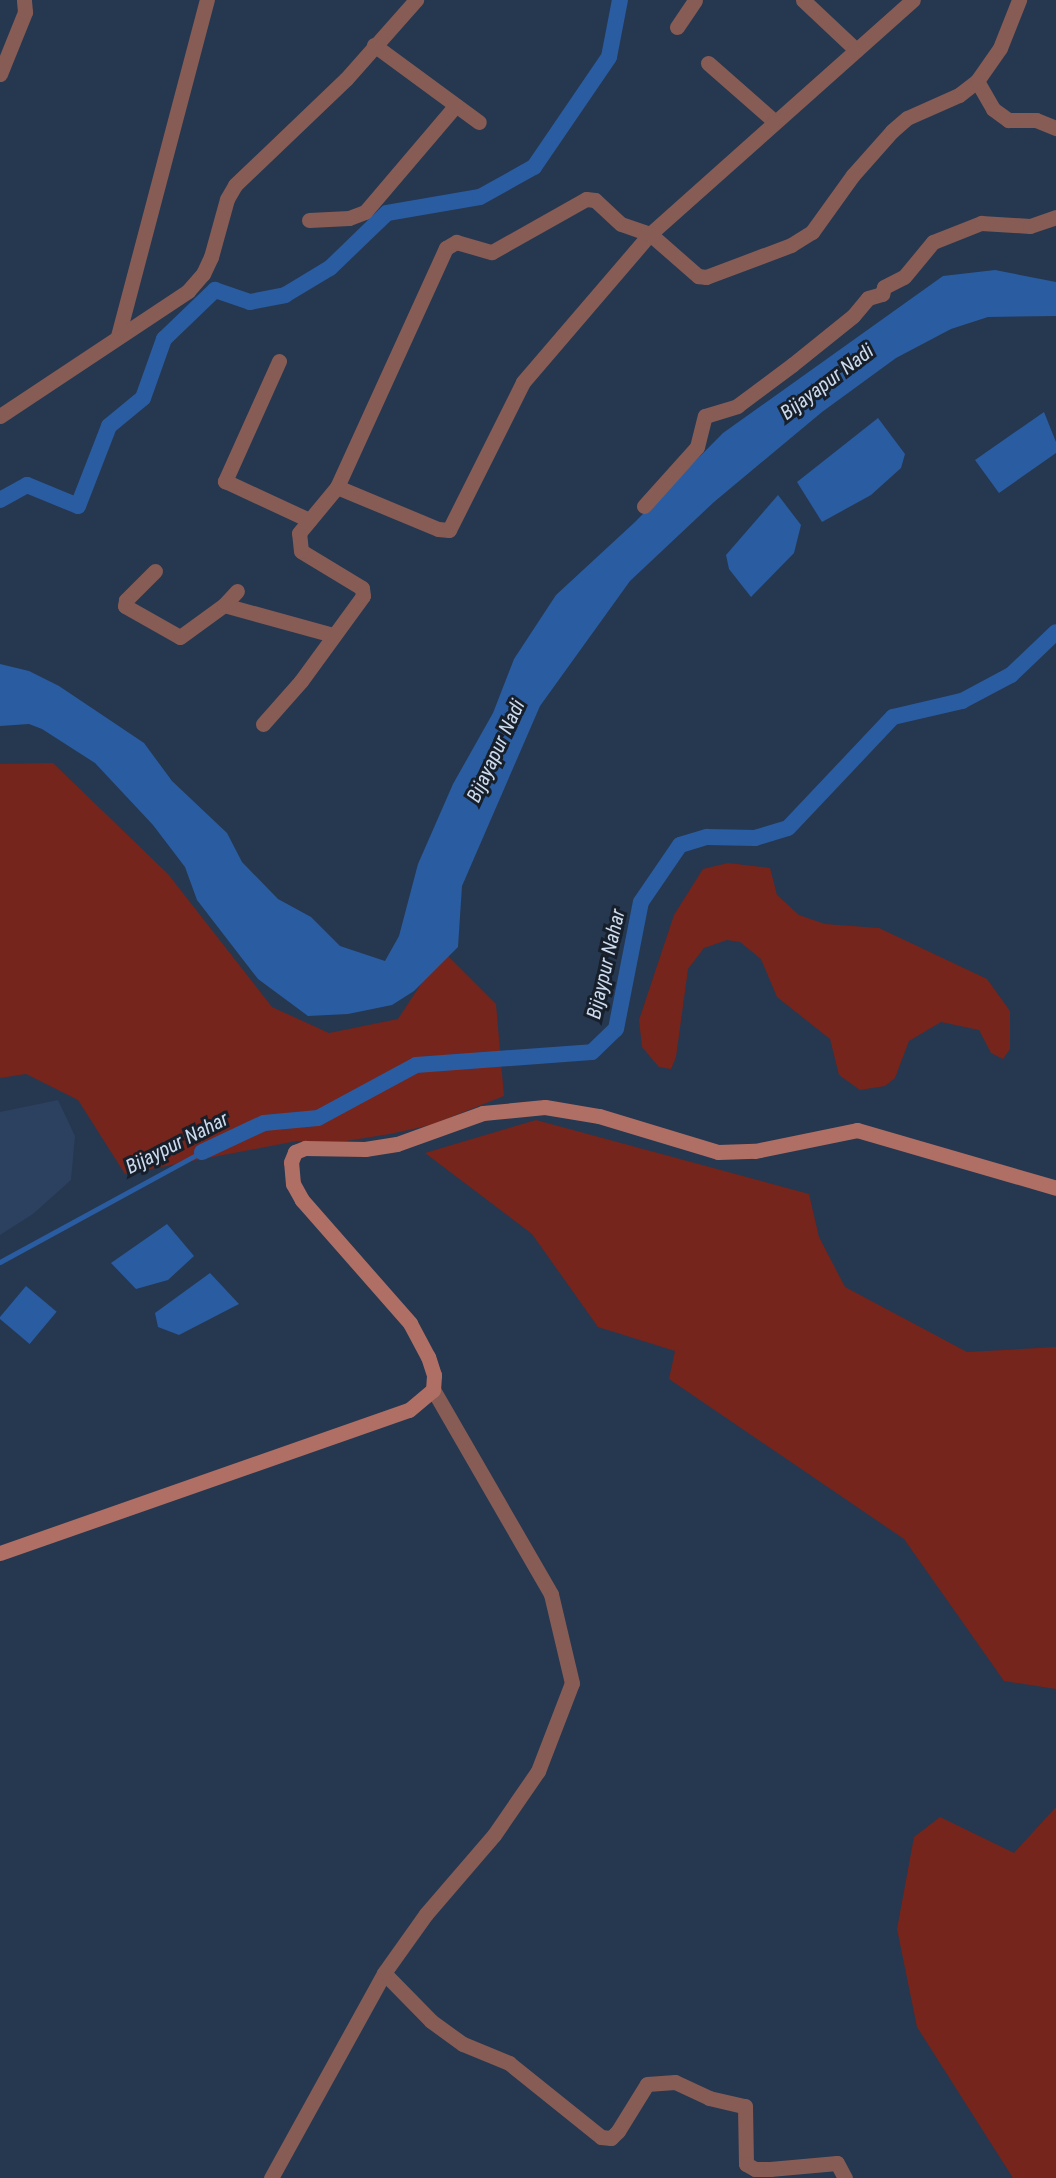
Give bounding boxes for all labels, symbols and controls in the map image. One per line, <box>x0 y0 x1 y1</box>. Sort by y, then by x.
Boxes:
water label: Bijayapur Nadi <box>776 339 878 425</box>
water label: Bijayapur Nadi <box>462 696 530 806</box>
water label: Bijaypur Nahar <box>582 907 630 1021</box>
water label: Bijaypur Nahar <box>122 1107 232 1179</box>

